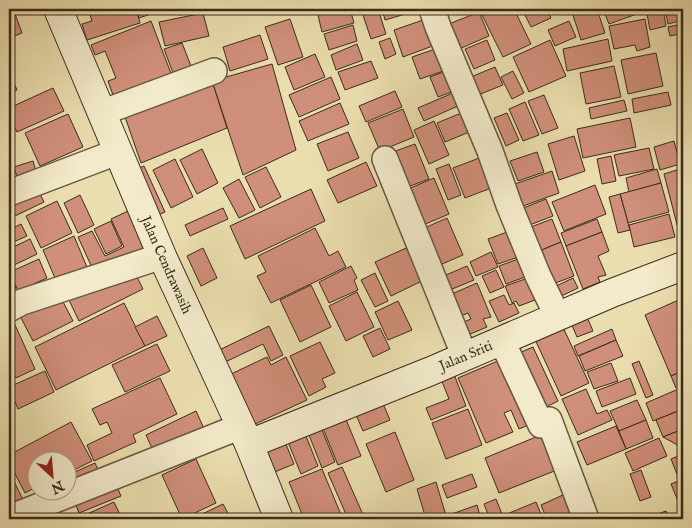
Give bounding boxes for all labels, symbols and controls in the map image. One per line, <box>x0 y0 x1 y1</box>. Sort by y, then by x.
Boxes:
street label: Jalan Cendrawasih <box>136 211 196 317</box>
street label: Jalan Sriti <box>435 337 496 376</box>
north arrow <box>28 450 78 500</box>
text: N <box>48 476 68 498</box>

